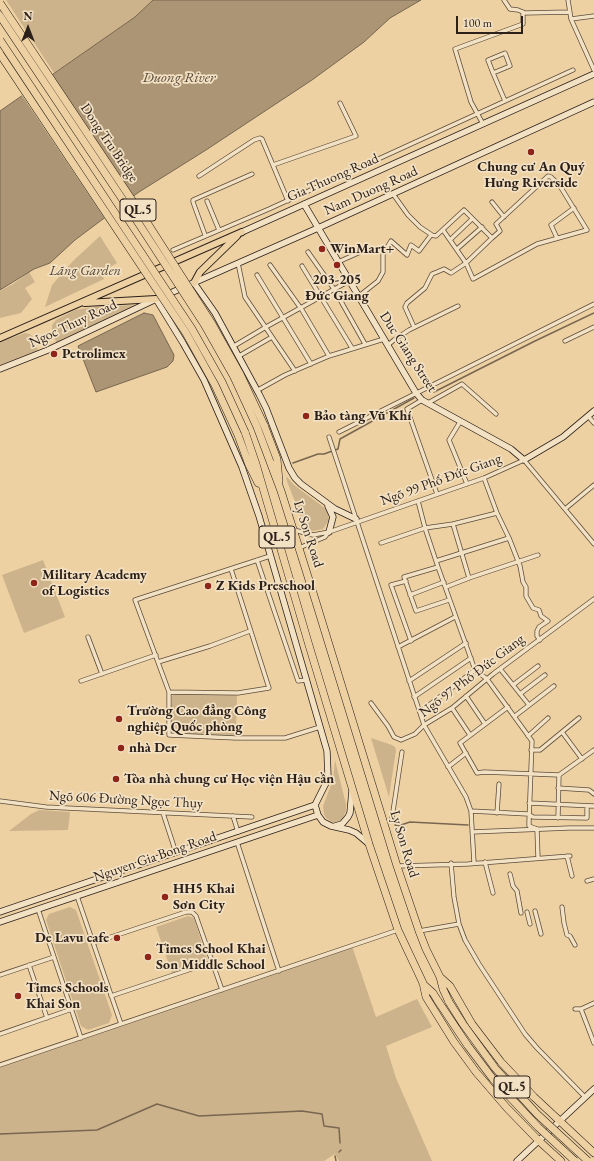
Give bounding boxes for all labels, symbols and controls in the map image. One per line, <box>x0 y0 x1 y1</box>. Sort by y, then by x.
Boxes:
north arrow <box>8 8 48 48</box>
scale bar <box>458 8 525 34</box>
text: N <box>24 9 32 23</box>
text: 100 m <box>463 15 492 31</box>
water label: Duong River <box>142 69 216 87</box>
street label: Dong Tru Bridge <box>76 100 142 186</box>
marker: Chung cư An Quý Hưng Riverside <box>526 147 536 157</box>
street label: Gia Thuong Road <box>285 150 381 206</box>
place label: Chung cư An Quý Hưng Riverside <box>477 159 585 192</box>
street label: Nam Duong Road <box>322 163 420 219</box>
road number: QL.5 <box>120 199 156 221</box>
place label: WinMart+ <box>330 241 394 257</box>
marker: WinMart+ <box>317 244 327 254</box>
marker: 203-205 Đức Giang <box>332 260 342 270</box>
park label: Lãng Garden <box>49 263 121 279</box>
place label: 203-205 Đức Giang <box>305 272 369 304</box>
street label: Ngoc Thuy Road <box>26 296 120 352</box>
street label: Duc Giang Street <box>376 309 440 395</box>
place label: Petrolimex <box>62 346 126 362</box>
marker: Petrolimex <box>49 349 59 359</box>
place label: Bảo tàng Vũ Khí <box>314 408 411 424</box>
marker: Bảo tàng Vũ Khí <box>301 411 311 421</box>
street label: Ngõ 99 Phố Đức Giang <box>378 450 504 510</box>
street label: Ly Son Road <box>289 498 327 570</box>
road number: QL.5 <box>259 526 295 548</box>
place label: Military Academy of Logistics <box>42 567 147 600</box>
marker: Military Academy of Logistics <box>29 578 39 588</box>
place label: Z Kids Preschool <box>216 578 315 594</box>
marker: Z Kids Preschool <box>203 581 213 591</box>
street label: Ngõ 97 Phố Đức Giang <box>416 631 528 721</box>
place label: Trường Cao đẳng Công nghiệp Quốc phòng <box>127 703 266 736</box>
marker: Trường Cao đẳng Công nghiệp Quốc phòng <box>114 714 124 724</box>
place label: nhà Der <box>129 740 177 756</box>
marker: nhà Der <box>116 743 126 753</box>
place label: Tòa nhà chung cư Học viện Hậu cần <box>124 771 334 787</box>
marker: Tòa nhà chung cư Học viện Hậu cần <box>111 774 121 784</box>
street label: Ngõ 606 Đường Ngọc Thụy <box>48 788 204 812</box>
street label: Ly Son Road <box>386 808 422 880</box>
street label: Nguyen Gia Bong Road <box>91 828 219 886</box>
place label: HH5 Khai Sơn City <box>173 881 235 914</box>
marker: HH5 Khai Sơn City <box>160 892 170 902</box>
place label: De Lavu cafe <box>35 930 109 946</box>
marker: De Lavu cafe <box>112 933 122 943</box>
place label: Times School Khai Son Middle School <box>156 941 266 974</box>
marker: Times School Khai Son Middle School <box>143 952 153 962</box>
place label: Times Schools Khai Son <box>26 980 109 1012</box>
marker: Times Schools Khai Son <box>13 991 23 1001</box>
road number: QL.5 <box>494 1076 530 1098</box>

